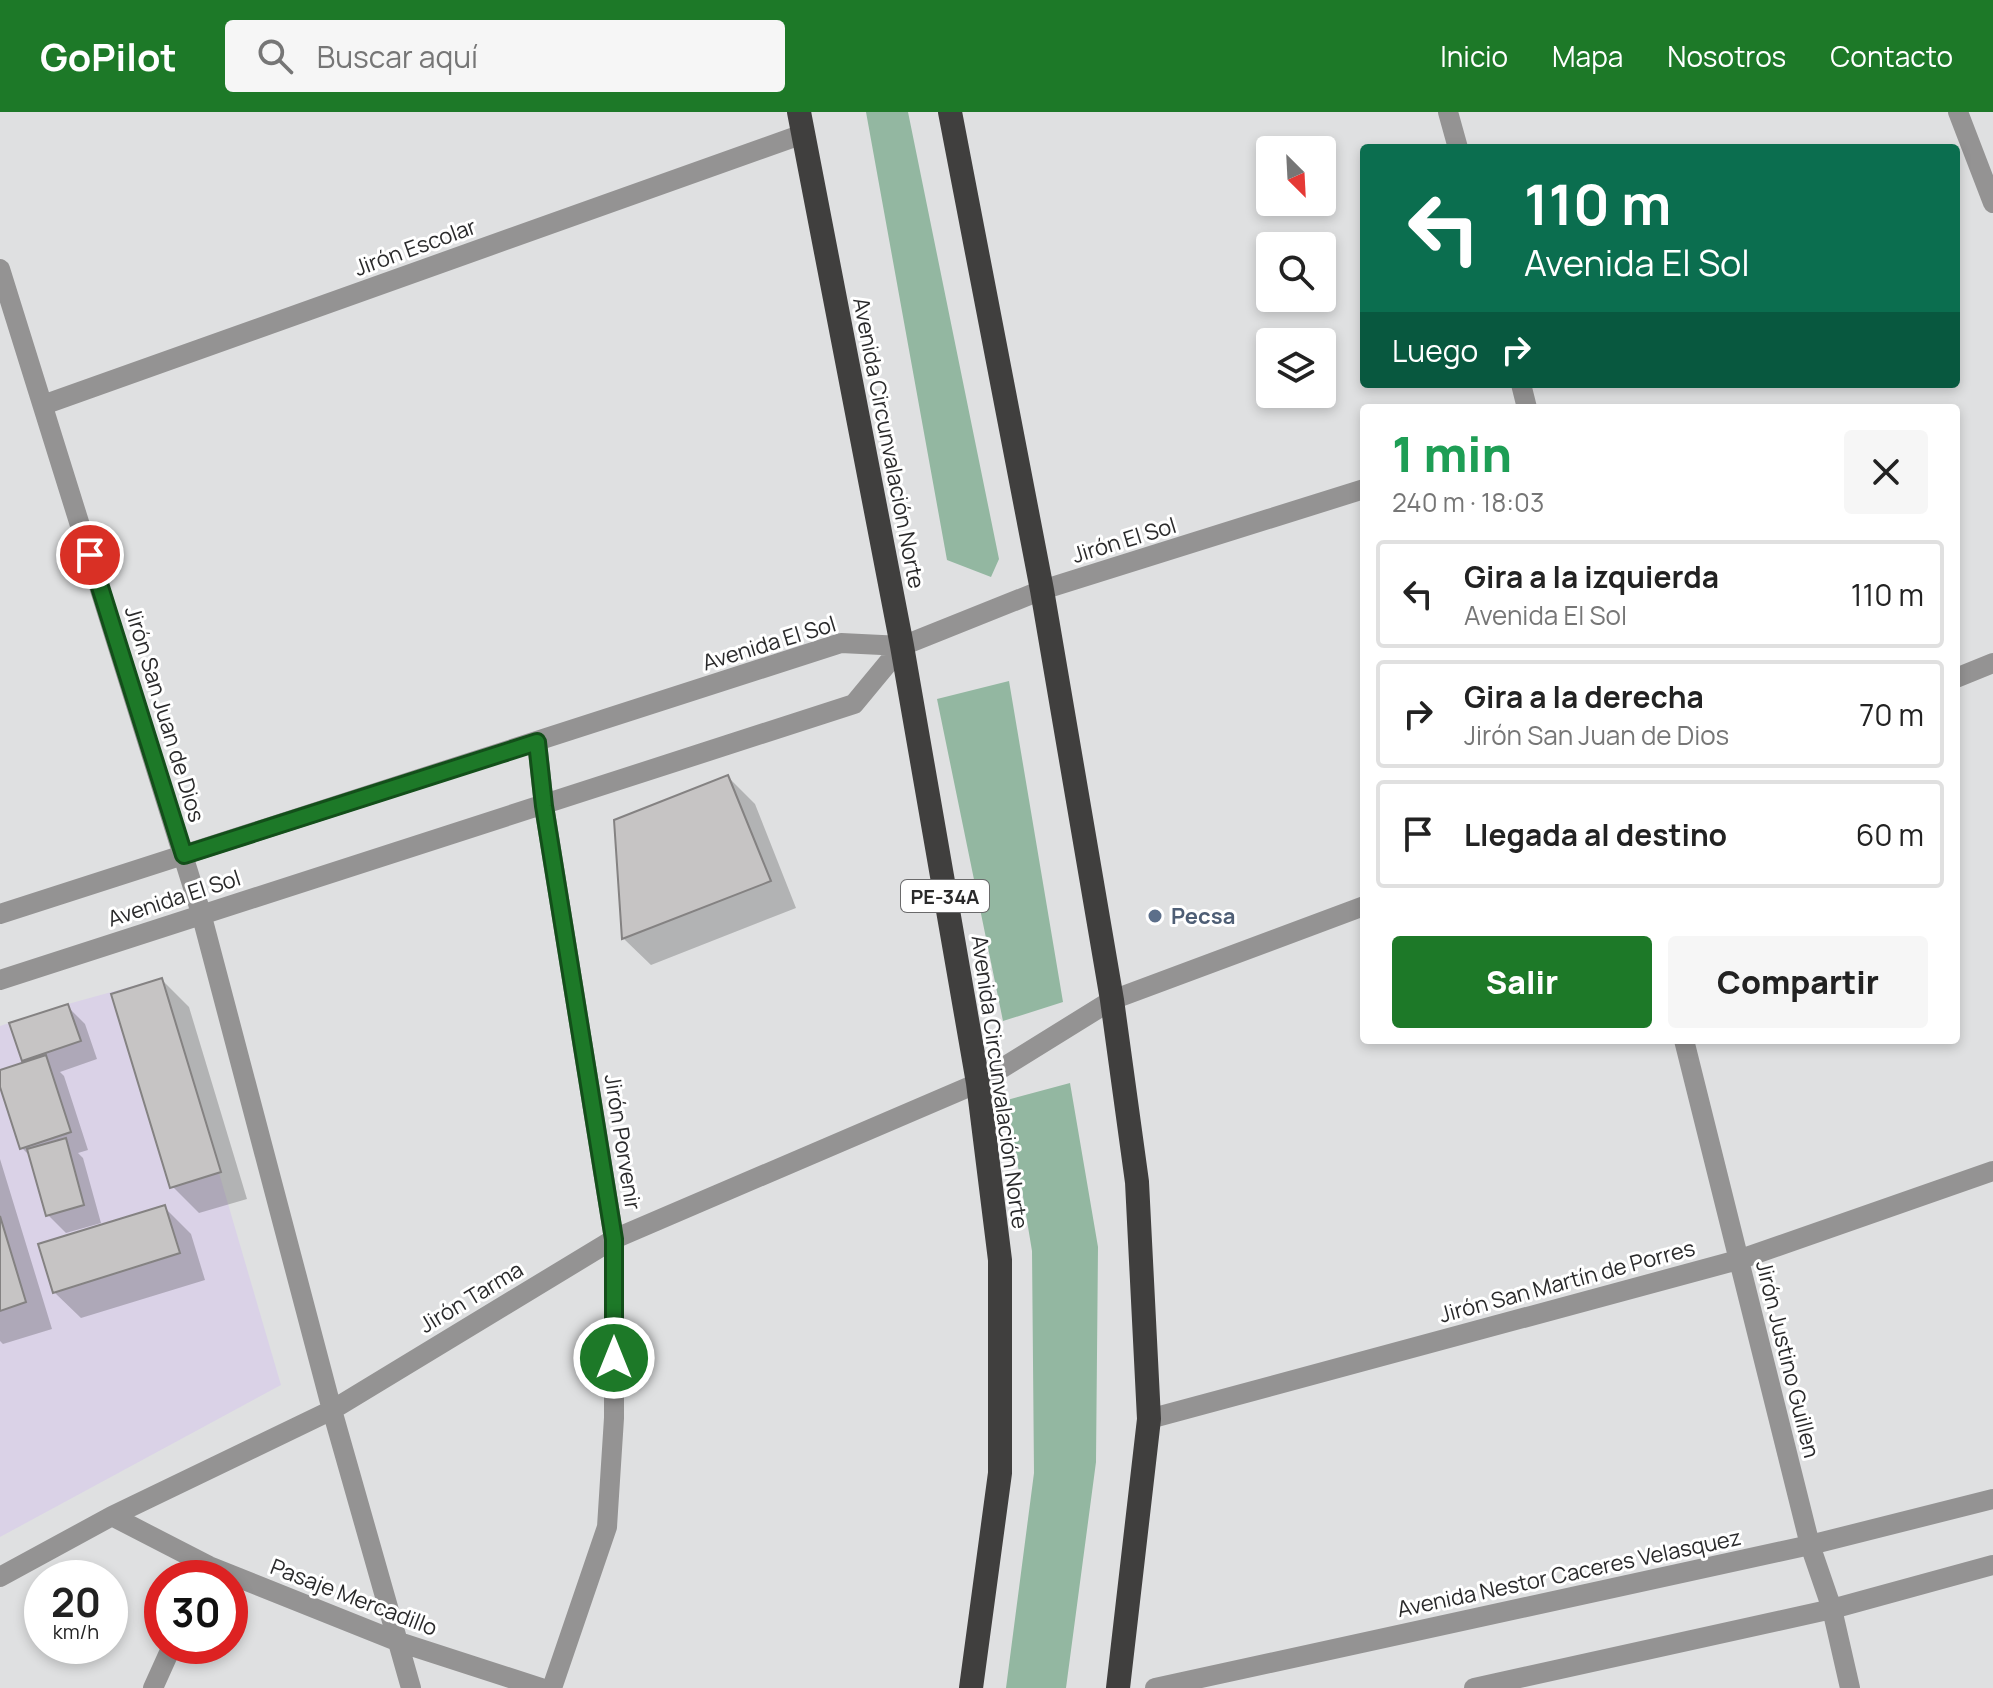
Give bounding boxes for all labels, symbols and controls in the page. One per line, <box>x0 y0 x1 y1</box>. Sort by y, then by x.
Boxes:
search box <box>225 20 785 92</box>
text: GoPilot <box>40 30 177 82</box>
icon: search <box>253 34 297 78</box>
text: Buscar aquí <box>317 36 478 77</box>
text: Inicio <box>1440 37 1508 75</box>
text: Mapa <box>1552 37 1623 75</box>
text: Nosotros <box>1667 37 1786 75</box>
text: Contacto <box>1830 37 1953 75</box>
north arrow <box>1256 136 1336 216</box>
map controls <box>1256 136 1336 408</box>
text: 110 m <box>1524 165 1671 242</box>
icon: left <box>1392 176 1496 280</box>
street label: Jirón Escolar <box>350 211 480 283</box>
button: search <box>1256 232 1336 312</box>
text: Avenida El Sol <box>1524 238 1750 287</box>
street label: Avenida Circunvalación Norte <box>846 295 932 591</box>
button: layers <box>1256 328 1336 408</box>
icon: right <box>1494 328 1538 372</box>
text: Luego <box>1392 330 1478 371</box>
text: 1 min <box>1392 421 1512 486</box>
button: close <box>1844 430 1928 514</box>
text: 240 m · 18:03 <box>1392 484 1544 520</box>
street label: Jirón El Sol <box>1068 510 1180 570</box>
pin <box>56 521 124 589</box>
icon: arrive <box>68 533 112 577</box>
text: Gira a la izquierda <box>1464 556 1719 597</box>
icon: left <box>1396 572 1440 616</box>
text: 110 m <box>1851 574 1924 615</box>
text: Avenida El Sol <box>1464 597 1627 633</box>
street label: Jirón San Juan de Dios <box>118 602 212 826</box>
street label: Avenida El Sol <box>699 608 839 678</box>
text: Gira a la derecha <box>1464 676 1704 717</box>
icon: right <box>1396 692 1440 736</box>
text: 70 m <box>1859 694 1924 735</box>
text: Jirón San Juan de Dios <box>1464 717 1729 753</box>
icon: arrive <box>1396 812 1440 856</box>
text: Llegada al destino <box>1464 814 1727 855</box>
text: 60 m <box>1856 814 1924 855</box>
street label: Avenida El Sol <box>104 862 244 934</box>
road number: PE-34A <box>901 880 989 912</box>
place label: Pecsa <box>1171 901 1235 931</box>
marker: Pecsa <box>1146 907 1164 925</box>
street label: Avenida Circunvalación Norte <box>965 933 1035 1231</box>
button: Salir <box>1392 936 1652 1028</box>
button: Compartir <box>1668 936 1928 1028</box>
street label: Jirón Porvenir <box>597 1072 649 1212</box>
street label: Jirón San Martín de Porres <box>1436 1232 1698 1330</box>
street label: Jirón Tarma <box>413 1254 529 1340</box>
street label: Jirón Justino Guillen <box>1749 1257 1827 1461</box>
position arrow <box>572 1316 656 1400</box>
street label: Avenida Nestor Caceres Velasquez <box>1394 1522 1744 1624</box>
street label: Pasaje Mercadillo <box>266 1551 442 1643</box>
speed limit sign: 30 <box>144 1560 248 1664</box>
text: 20 <box>51 1574 101 1629</box>
text: km/h <box>53 1618 99 1645</box>

